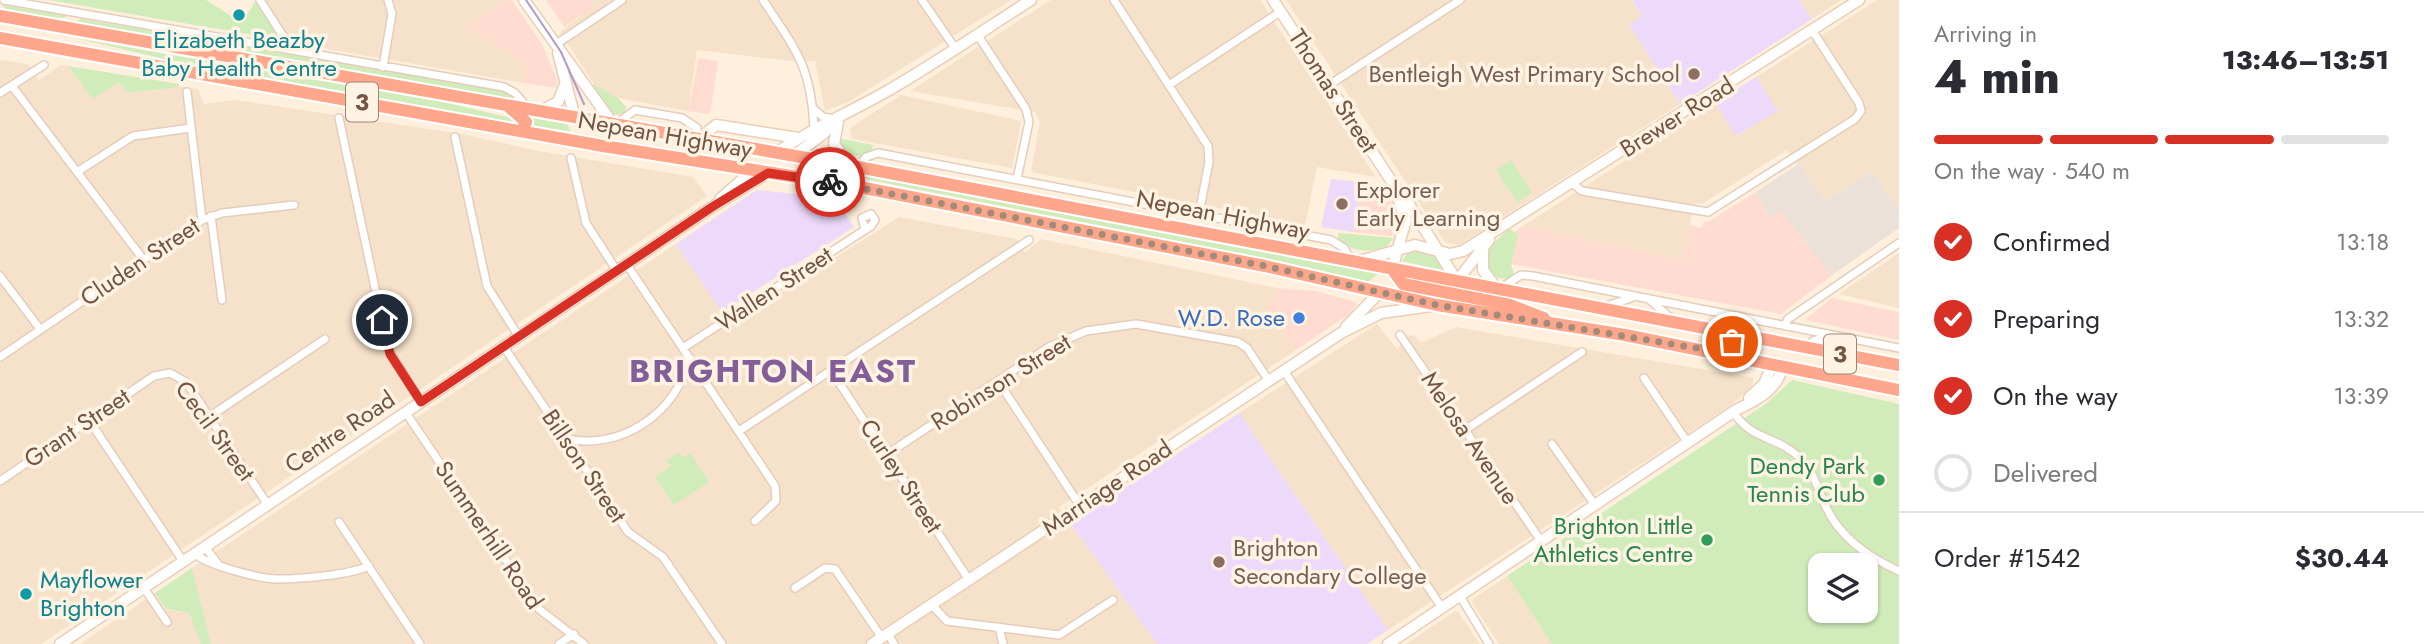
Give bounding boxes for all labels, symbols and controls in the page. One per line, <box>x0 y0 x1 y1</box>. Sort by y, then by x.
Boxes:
marker: Elizabeth Beazby Baby Health Centre <box>231 7 247 23</box>
text: Arriving in <box>1934 17 2037 51</box>
place label: Elizabeth Beazby Baby Health Centre <box>141 22 337 85</box>
street label: Thomas Street <box>1280 22 1387 160</box>
text: 13:46–13:51 <box>2222 41 2389 79</box>
text: 4 min <box>1934 44 2060 110</box>
place label: Bentleigh West Primary School <box>1368 56 1680 91</box>
marker: Bentleigh West Primary School <box>1686 66 1702 82</box>
street label: Brewer Road <box>1613 68 1741 166</box>
road number: 3 <box>346 82 378 122</box>
street label: Nepean Highway <box>575 102 755 167</box>
courier <box>795 147 865 217</box>
text: On the way · 540 m <box>1934 154 2130 188</box>
icon: bike <box>811 163 849 201</box>
place label: Explorer Early Learning <box>1356 172 1500 235</box>
street label: Nepean Highway <box>1133 181 1313 249</box>
marker: Explorer Early Learning <box>1334 196 1350 212</box>
street label: Cluden Street <box>73 208 207 315</box>
icon: check <box>1934 223 1972 261</box>
text: Confirmed <box>1993 223 2110 261</box>
text: 13:18 <box>2336 225 2389 259</box>
street label: Wallen Street <box>708 237 839 340</box>
pin <box>352 290 412 350</box>
place label: W.D. Rose <box>1178 300 1285 335</box>
icon: check <box>1934 300 1972 338</box>
text: Preparing <box>1993 300 2100 338</box>
icon: home <box>363 301 401 339</box>
text: 13:32 <box>2334 302 2389 336</box>
marker: W.D. Rose <box>1291 310 1307 326</box>
pin <box>1702 312 1762 372</box>
icon: bag <box>1713 323 1751 361</box>
street label: Robinson Street <box>924 325 1078 439</box>
road number: 3 <box>1824 334 1856 374</box>
district label: BRIGHTON EAST <box>629 348 917 394</box>
street label: Melosa Avenue <box>1413 364 1528 511</box>
street label: Cecil Street <box>167 373 264 488</box>
icon: check <box>1934 377 1972 415</box>
text: On the way <box>1993 377 2118 415</box>
street label: Grant Street <box>17 379 137 476</box>
text: 13:39 <box>2333 379 2389 413</box>
street label: Centre Road <box>278 382 402 481</box>
street label: Billson Street <box>533 402 636 530</box>
street label: Curley Street <box>851 412 952 540</box>
street label: Marriage Road <box>1035 431 1179 544</box>
place label: Dendy Park Tennis Club <box>1747 448 1865 511</box>
street label: Summerhill Road <box>427 453 552 616</box>
text: Delivered <box>1993 454 2098 492</box>
marker: Dendy Park Tennis Club <box>1871 472 1887 488</box>
place label: Brighton Little Athletics Centre <box>1533 508 1693 571</box>
place label: Brighton Secondary College <box>1233 530 1427 593</box>
marker: Brighton Little Athletics Centre <box>1699 532 1715 548</box>
text: Order #1542 <box>1934 539 2080 577</box>
text: $30.44 <box>2295 539 2389 577</box>
map controls <box>1808 553 1878 623</box>
button: layers <box>1808 553 1878 623</box>
marker: Brighton Secondary College <box>1211 554 1227 570</box>
place label: Mayflower Brighton <box>40 562 144 625</box>
marker: Mayflower Brighton <box>18 586 34 602</box>

